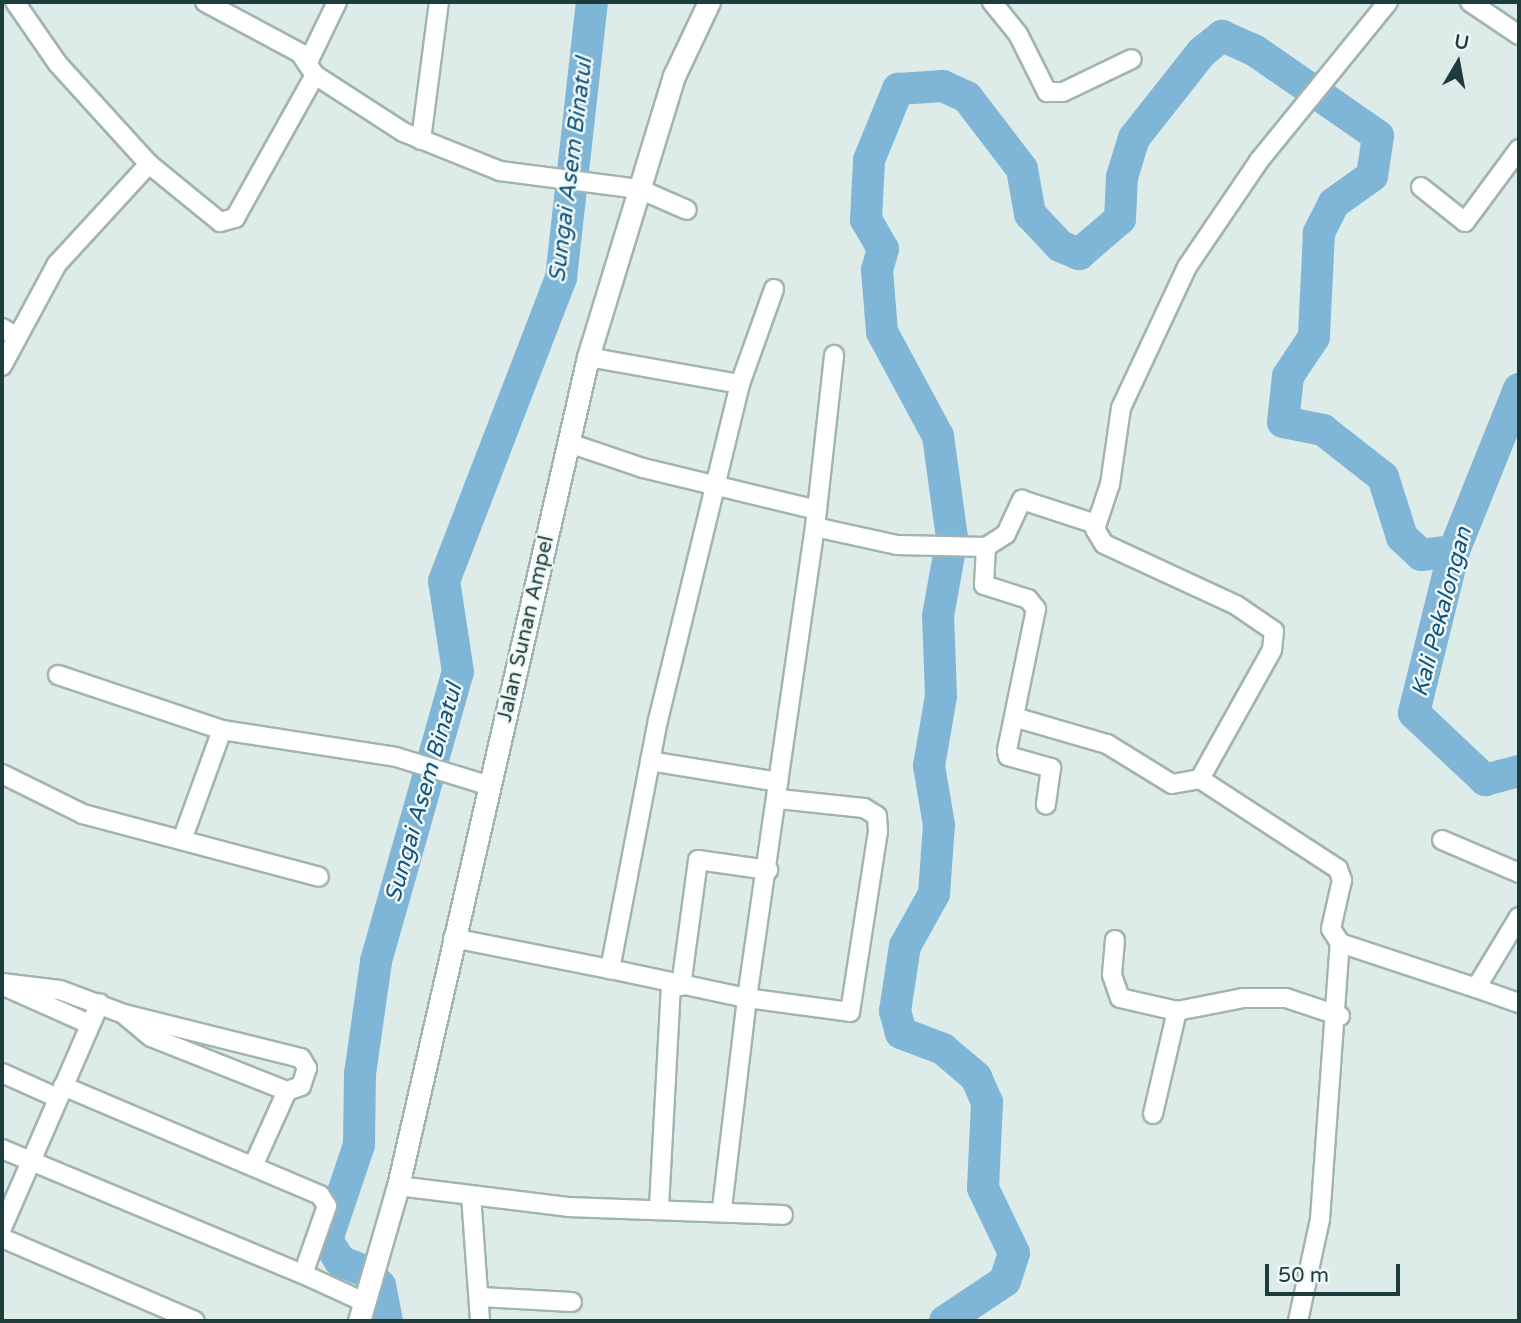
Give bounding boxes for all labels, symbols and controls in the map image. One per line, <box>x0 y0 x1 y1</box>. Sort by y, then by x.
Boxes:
north arrow <box>1423 28 1493 98</box>
text: U <box>1453 30 1471 54</box>
water label: Sungai Asem Binatul <box>544 56 598 284</box>
water label: Kali Pekalongan <box>1406 524 1478 700</box>
street label: Jalan Sunan Ampel <box>492 533 560 725</box>
water label: Sungai Asem Binatul <box>380 681 468 905</box>
scale bar <box>1269 1250 1404 1294</box>
text: 50 m <box>1278 1263 1329 1288</box>

